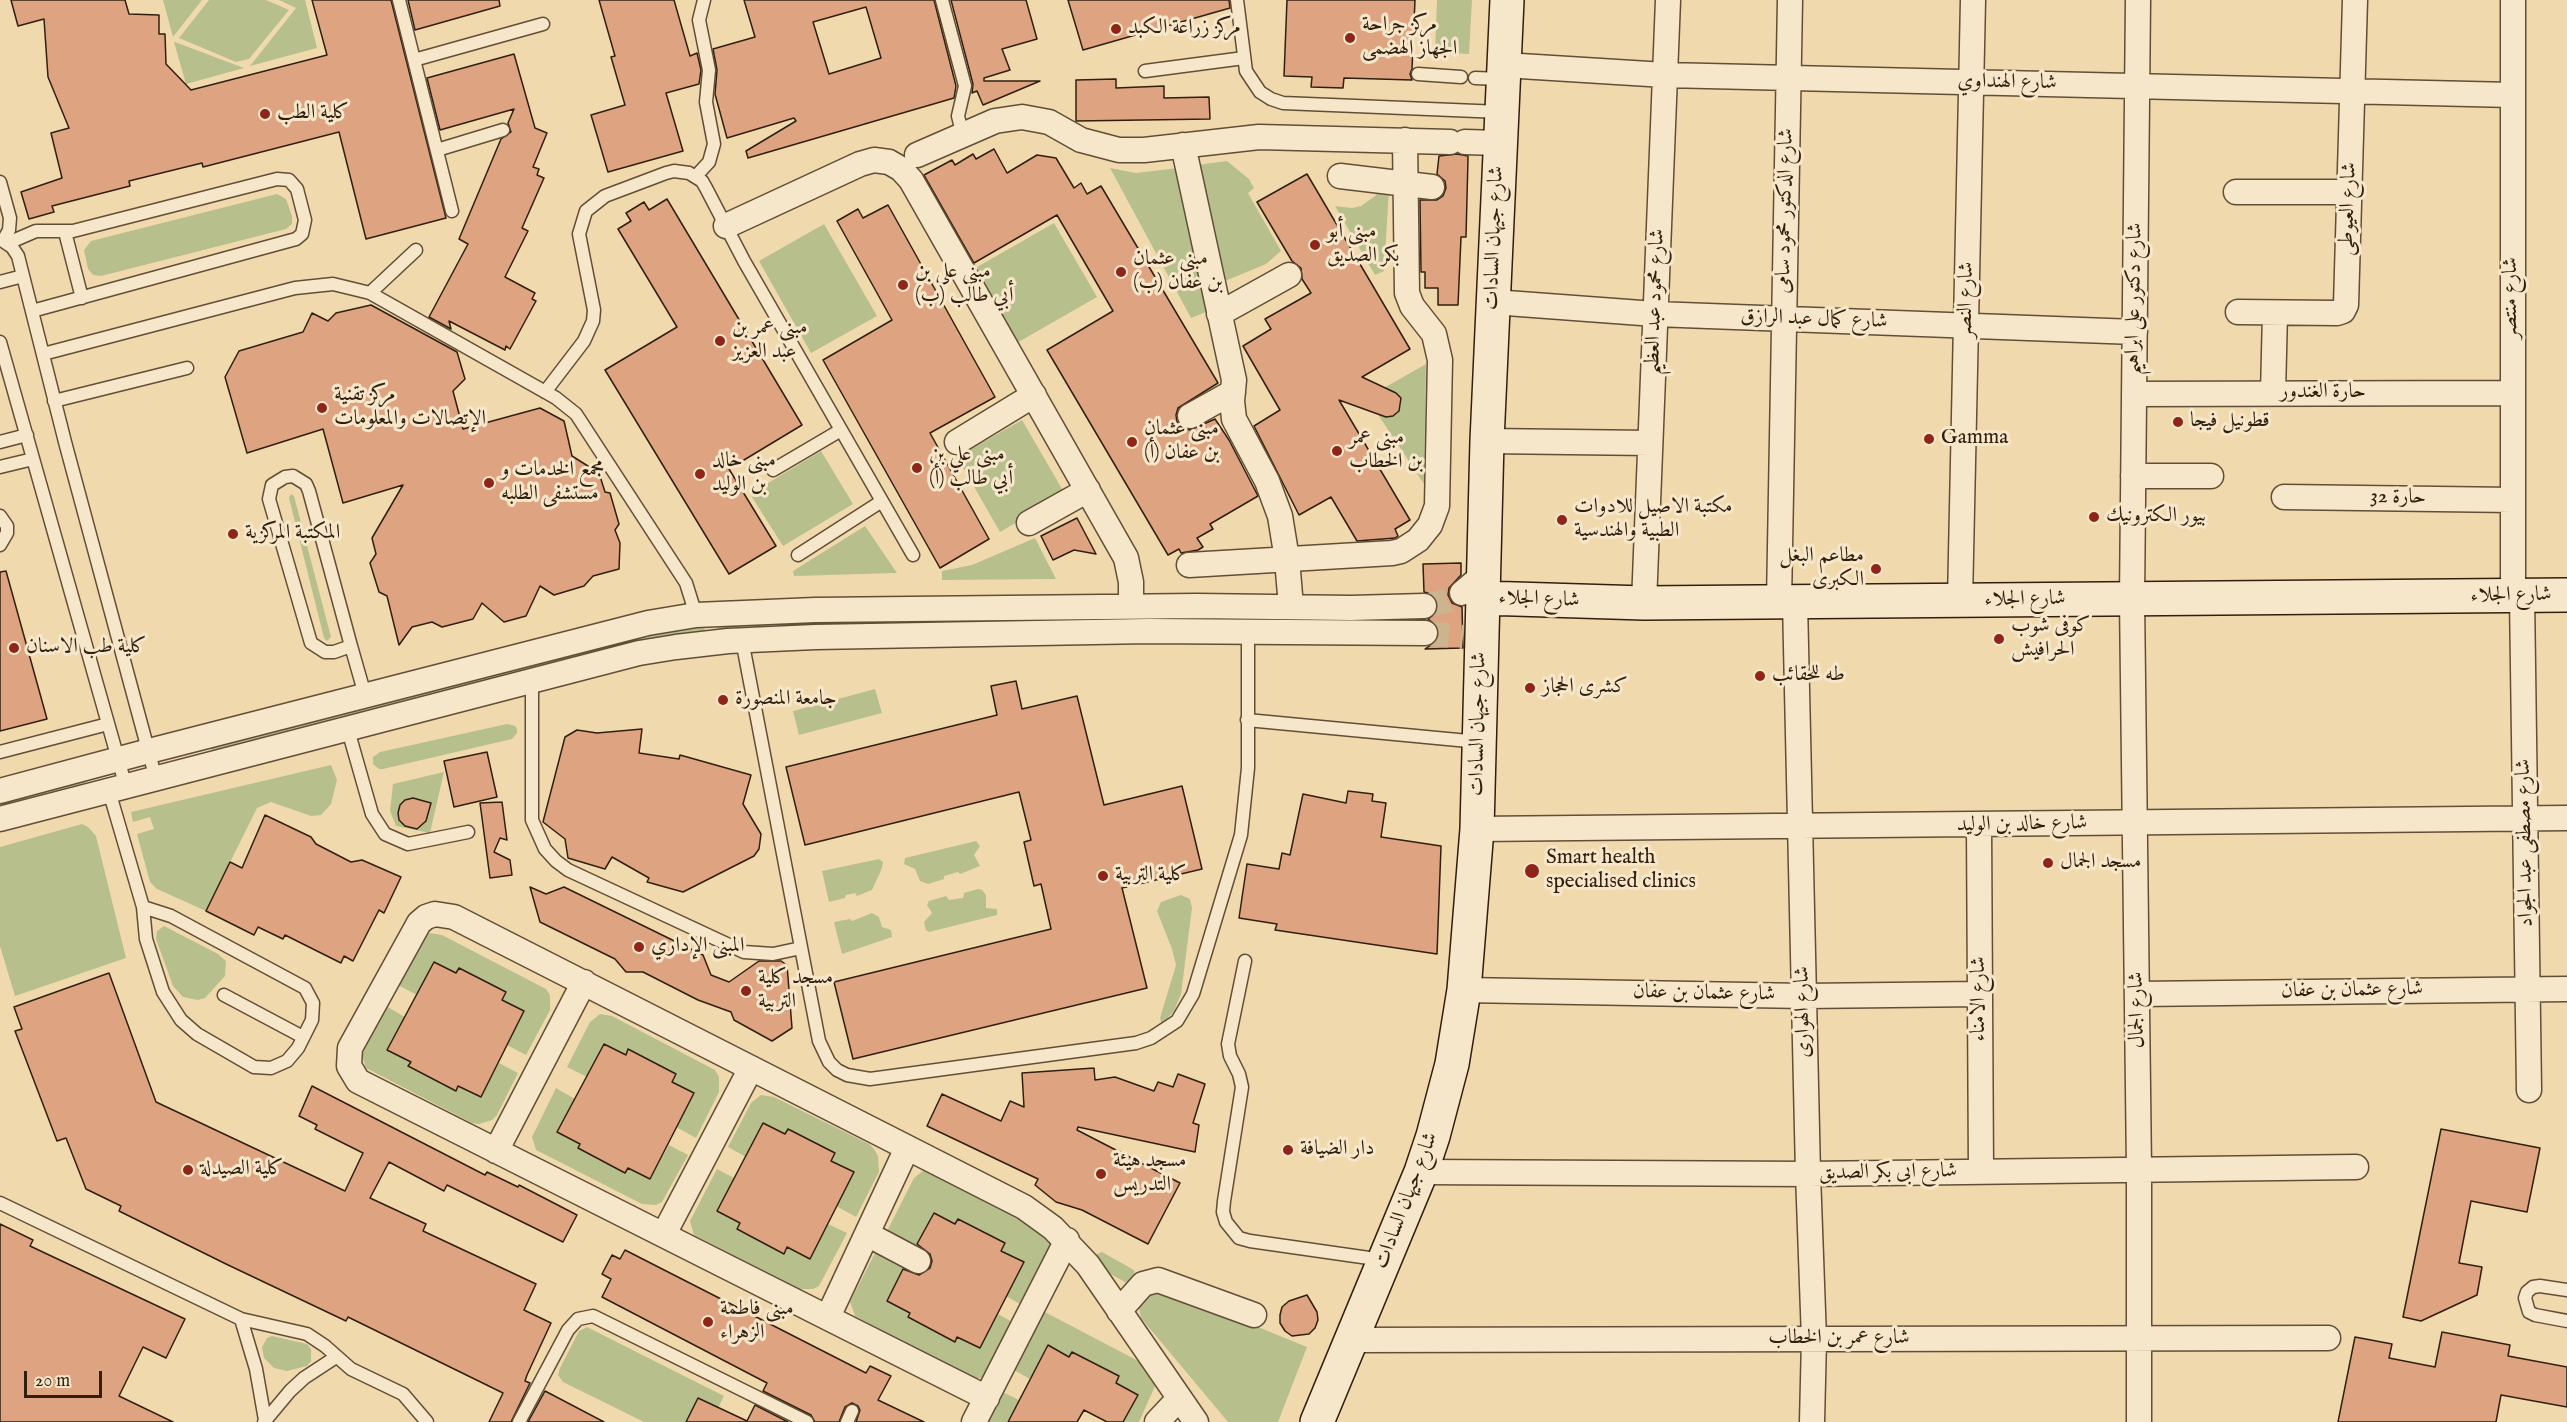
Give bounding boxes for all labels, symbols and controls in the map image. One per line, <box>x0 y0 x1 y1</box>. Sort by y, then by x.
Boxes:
place label: مركز جراحة الجهاز الهضمى <box>1362 13 1457 63</box>
place label: مركز زراعة الكبد <box>1128 16 1241 42</box>
marker: مركز زراعة الكبد <box>1109 22 1123 36</box>
marker: مركز جراحة الجهاز الهضمى <box>1343 31 1357 45</box>
street label: شارع الهنداوي <box>1957 70 2057 96</box>
place label: كلية الطب <box>277 101 349 127</box>
marker: كلية الطب <box>258 107 272 121</box>
street label: شارع الدكتور محمود سامى <box>1772 128 1800 294</box>
street label: شارع العيوطى <box>2335 162 2363 256</box>
street label: شارع جيهان السادات <box>1480 165 1510 311</box>
place label: مبنى أبو بكر الصديق <box>1327 220 1399 270</box>
street label: شارع دكتور على ابراهيم <box>2121 222 2149 376</box>
street label: شارع محمود عبد العظيم <box>1641 228 1671 376</box>
marker: مبنى أبو بكر الصديق <box>1308 238 1322 252</box>
place label: مبنى عثمان بن عفان (ب) <box>1133 247 1223 297</box>
street label: شارع منتصر <box>2499 257 2525 339</box>
place label: مبنى علي بن أبي طالب (ب) <box>915 260 1014 310</box>
street label: شارع النصر <box>1954 261 1980 339</box>
marker: مبنى عثمان بن عفان (ب) <box>1114 265 1128 279</box>
marker: مبنى علي بن أبي طالب (ب) <box>896 278 910 292</box>
street label: شارع كمال عبد الرازق <box>1740 305 1888 335</box>
place label: مبنى عمر بن عبد العزيز <box>732 316 807 366</box>
marker: مبنى عمر بن عبد العزيز <box>713 334 727 348</box>
street label: حارة الغندور <box>2280 380 2366 406</box>
place label: مركز تقنية الإتصالات والمعلومات <box>334 383 486 433</box>
marker: مركز تقنية الإتصالات والمعلومات <box>315 401 329 415</box>
place label: قطونيل فيجا <box>2190 409 2270 435</box>
marker: قطونيل فيجا <box>2171 415 2185 429</box>
place label: مبنى عثمان بن عفان (أ) <box>1144 417 1219 467</box>
place label: مبنى عمر بن الخطاب <box>1349 426 1423 476</box>
place label: Gamma <box>1941 426 2008 452</box>
marker: Gamma <box>1922 432 1936 446</box>
marker: مبنى عثمان بن عفان (أ) <box>1125 435 1139 449</box>
place label: مبنى علي بن أبي طالب (أ) <box>929 443 1013 493</box>
marker: مبنى عمر بن الخطاب <box>1330 444 1344 458</box>
place label: مبنى خالد بن الوليد <box>712 449 776 499</box>
place label: مجمع الخدمات و مستشفى الطلبه <box>501 458 604 508</box>
marker: مبنى علي بن أبي طالب (أ) <box>910 461 924 475</box>
marker: مبنى خالد بن الوليد <box>693 467 707 481</box>
marker: مجمع الخدمات و مستشفى الطلبه <box>482 476 496 490</box>
street label: حارة 32 <box>2370 485 2426 511</box>
place label: مكتبة الاصيل للادوات الطبية والهندسية <box>1574 495 1732 545</box>
place label: بيور الكترونيك <box>2106 504 2206 530</box>
marker: بيور الكترونيك <box>2087 510 2101 524</box>
marker: مكتبة الاصيل للادوات الطبية والهندسية <box>1555 513 1569 527</box>
place label: المكتبة المركزية <box>245 521 340 547</box>
marker: المكتبة المركزية <box>226 527 240 541</box>
place label: مطاعم البغل الكبرى <box>1779 544 1864 594</box>
marker: مطاعم البغل الكبرى <box>1869 562 1883 576</box>
street label: شارع الجلاء <box>2470 583 2552 609</box>
street label: شارع الجلاء <box>1498 586 1580 614</box>
street label: شارع الجلاء <box>1984 587 2066 613</box>
place label: كوفى شوب الحرافيش <box>2011 614 2090 664</box>
marker: كوفى شوب الحرافيش <box>1992 632 2006 646</box>
place label: كلية طب الاسنان <box>26 635 147 661</box>
marker: كلية طب الاسنان <box>7 641 21 655</box>
street label: شارع جيهان السادات <box>1465 652 1493 796</box>
place label: طه للحقائب <box>1772 663 1845 689</box>
marker: طه للحقائب <box>1753 669 1767 683</box>
place label: كشرى الحجاز <box>1542 675 1628 701</box>
marker: كشرى الحجاز <box>1523 681 1537 695</box>
place label: جامعة المنصورة <box>735 687 837 713</box>
marker: جامعة المنصورة <box>716 693 730 707</box>
street label: شارع مصطفى عبد الجواد <box>2512 759 2540 927</box>
street label: شارع خالد بن الوليد <box>1956 811 2088 839</box>
place label: Smart health specialised clinics <box>1546 846 1696 896</box>
place label: مسجد الجمال <box>2060 850 2141 876</box>
marker: مسجد الجمال <box>2041 856 2055 870</box>
marker: Smart health specialised clinics <box>1523 862 1541 880</box>
place label: كلية التربية <box>1115 863 1187 889</box>
marker: كلية التربية <box>1096 869 1110 883</box>
place label: المبنى الإداري <box>651 934 744 960</box>
marker: المبنى الإداري <box>632 940 646 954</box>
street label: شارع الامناء <box>1967 956 1993 1042</box>
place label: مسجد كلية التربية <box>758 966 833 1016</box>
street label: شارع الهوارى <box>1791 966 1817 1058</box>
street label: شارع الجمال <box>2125 971 2151 1049</box>
street label: شارع عثمان بن عفان <box>2281 977 2423 1005</box>
street label: شارع عثمان بن عفان <box>1633 980 1775 1008</box>
marker: مسجد كلية التربية <box>739 984 753 998</box>
street label: شارع جيهان السادات <box>1369 1129 1445 1273</box>
place label: دار الضيافة <box>1300 1137 1374 1163</box>
marker: دار الضيافة <box>1281 1143 1295 1157</box>
place label: مسجد هيئة التدريس <box>1113 1149 1186 1199</box>
place label: كلية الصيدلة <box>200 1157 284 1183</box>
street label: شارع ابى بكر الصديق <box>1819 1159 1957 1187</box>
marker: كلية الصيدلة <box>181 1163 195 1177</box>
marker: مسجد هيئة التدريس <box>1094 1167 1108 1181</box>
place label: مبنى فاطمة الزهراء <box>720 1297 794 1347</box>
marker: مبنى فاطمة الزهراء <box>701 1315 715 1329</box>
street label: شارع عمر بن الخطاب <box>1768 1326 1910 1352</box>
scale bar <box>27 1359 105 1397</box>
text: 20 m <box>35 1370 70 1393</box>

